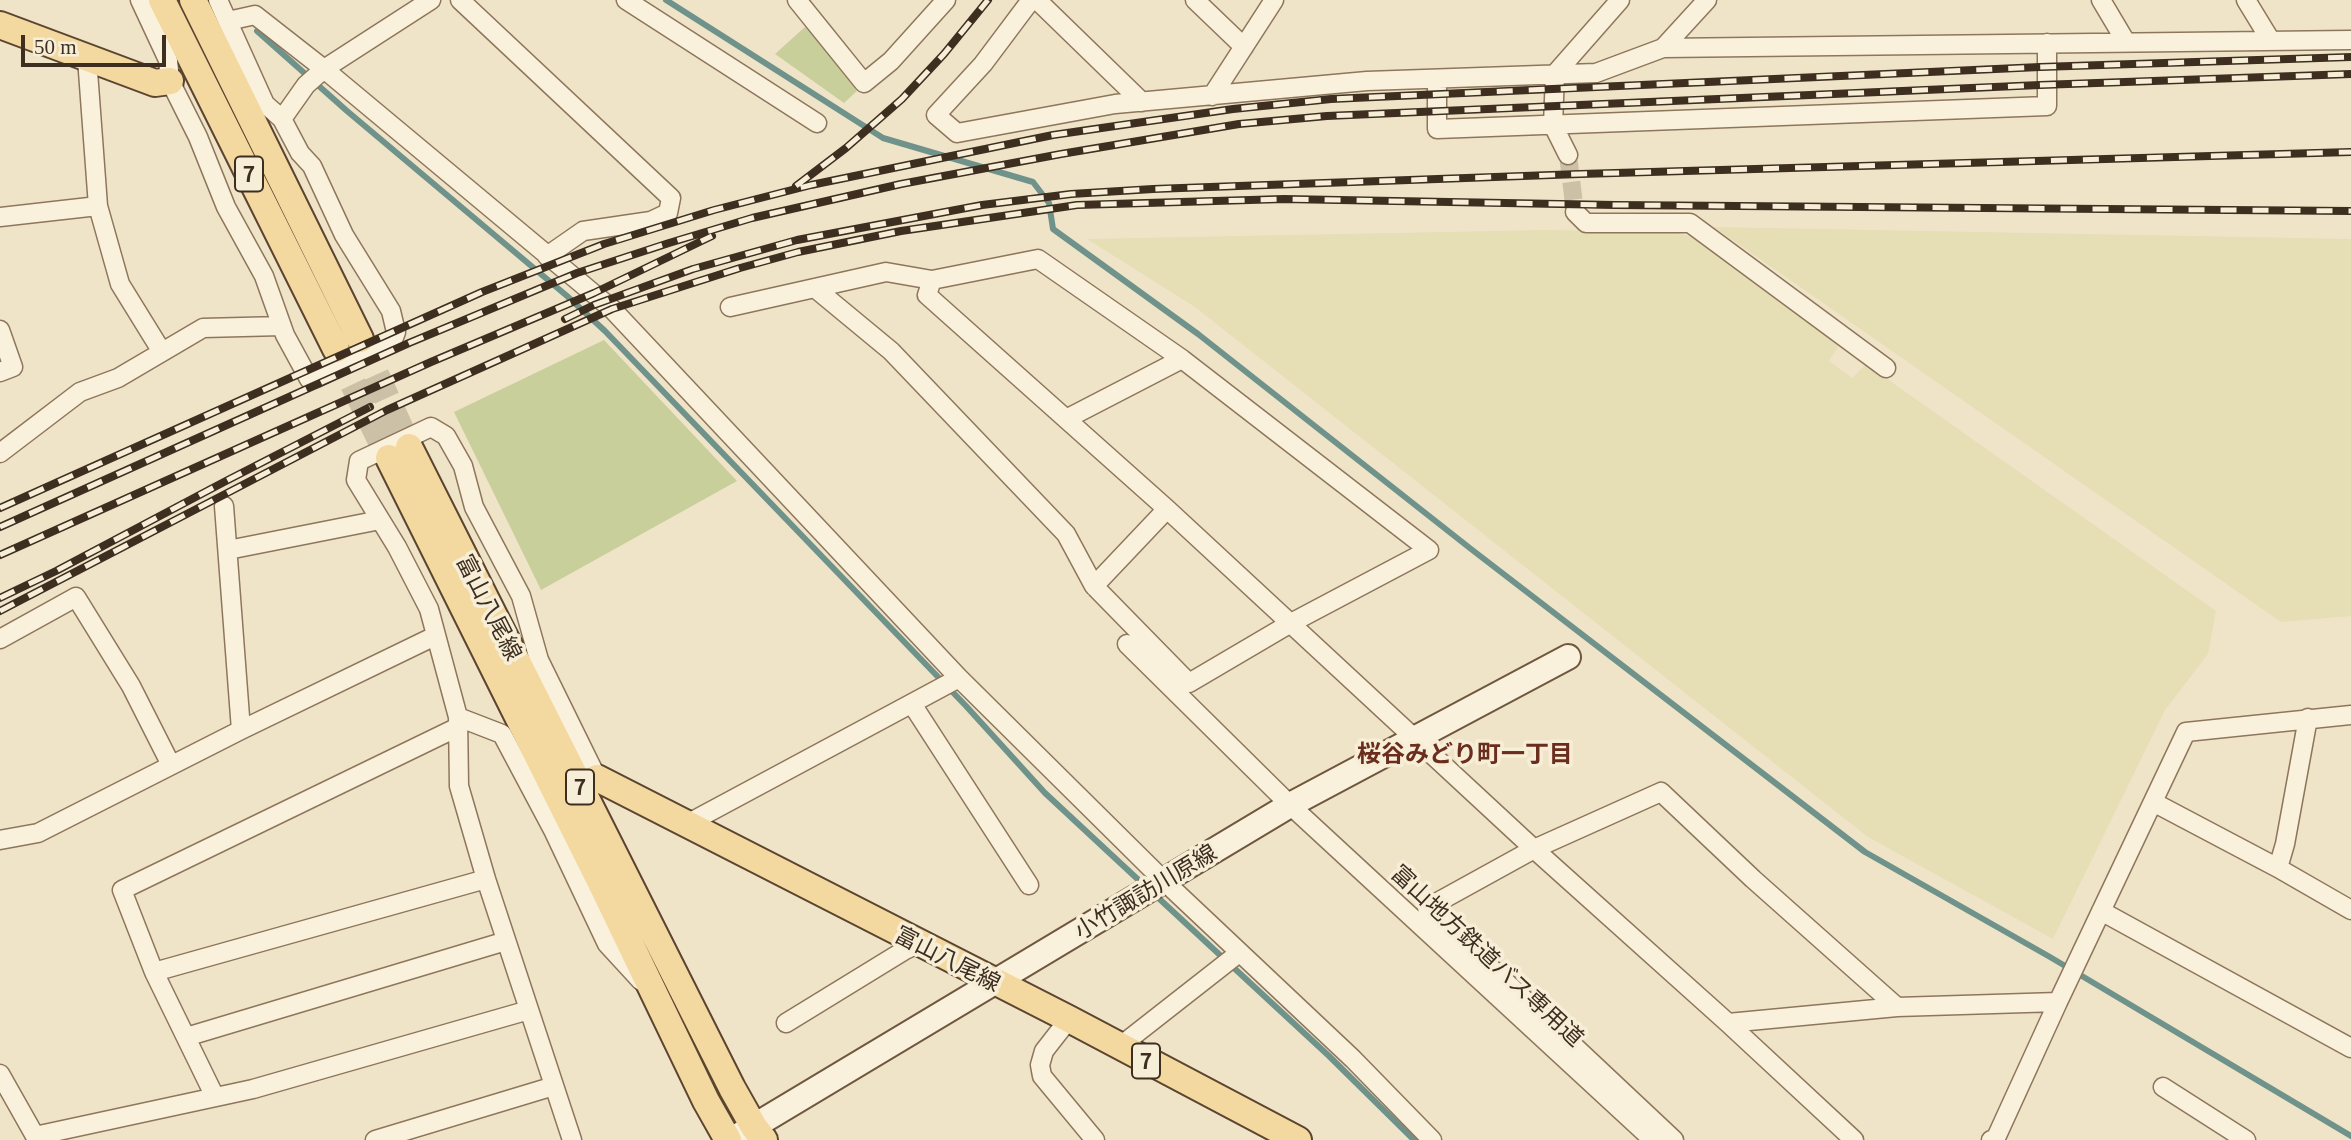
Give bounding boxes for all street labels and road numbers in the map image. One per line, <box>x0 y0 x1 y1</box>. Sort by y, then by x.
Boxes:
road number: 7 <box>235 156 263 192</box>
street label: 富山八尾線 <box>452 550 528 664</box>
road number: 7 <box>566 770 594 804</box>
street label: 小竹諏訪川原線 <box>1069 838 1221 944</box>
street label: 富山地方鉄道バス専用道 <box>1386 859 1590 1051</box>
street label: 富山八尾線 <box>891 920 1005 996</box>
road number: 7 <box>1132 1044 1160 1078</box>

